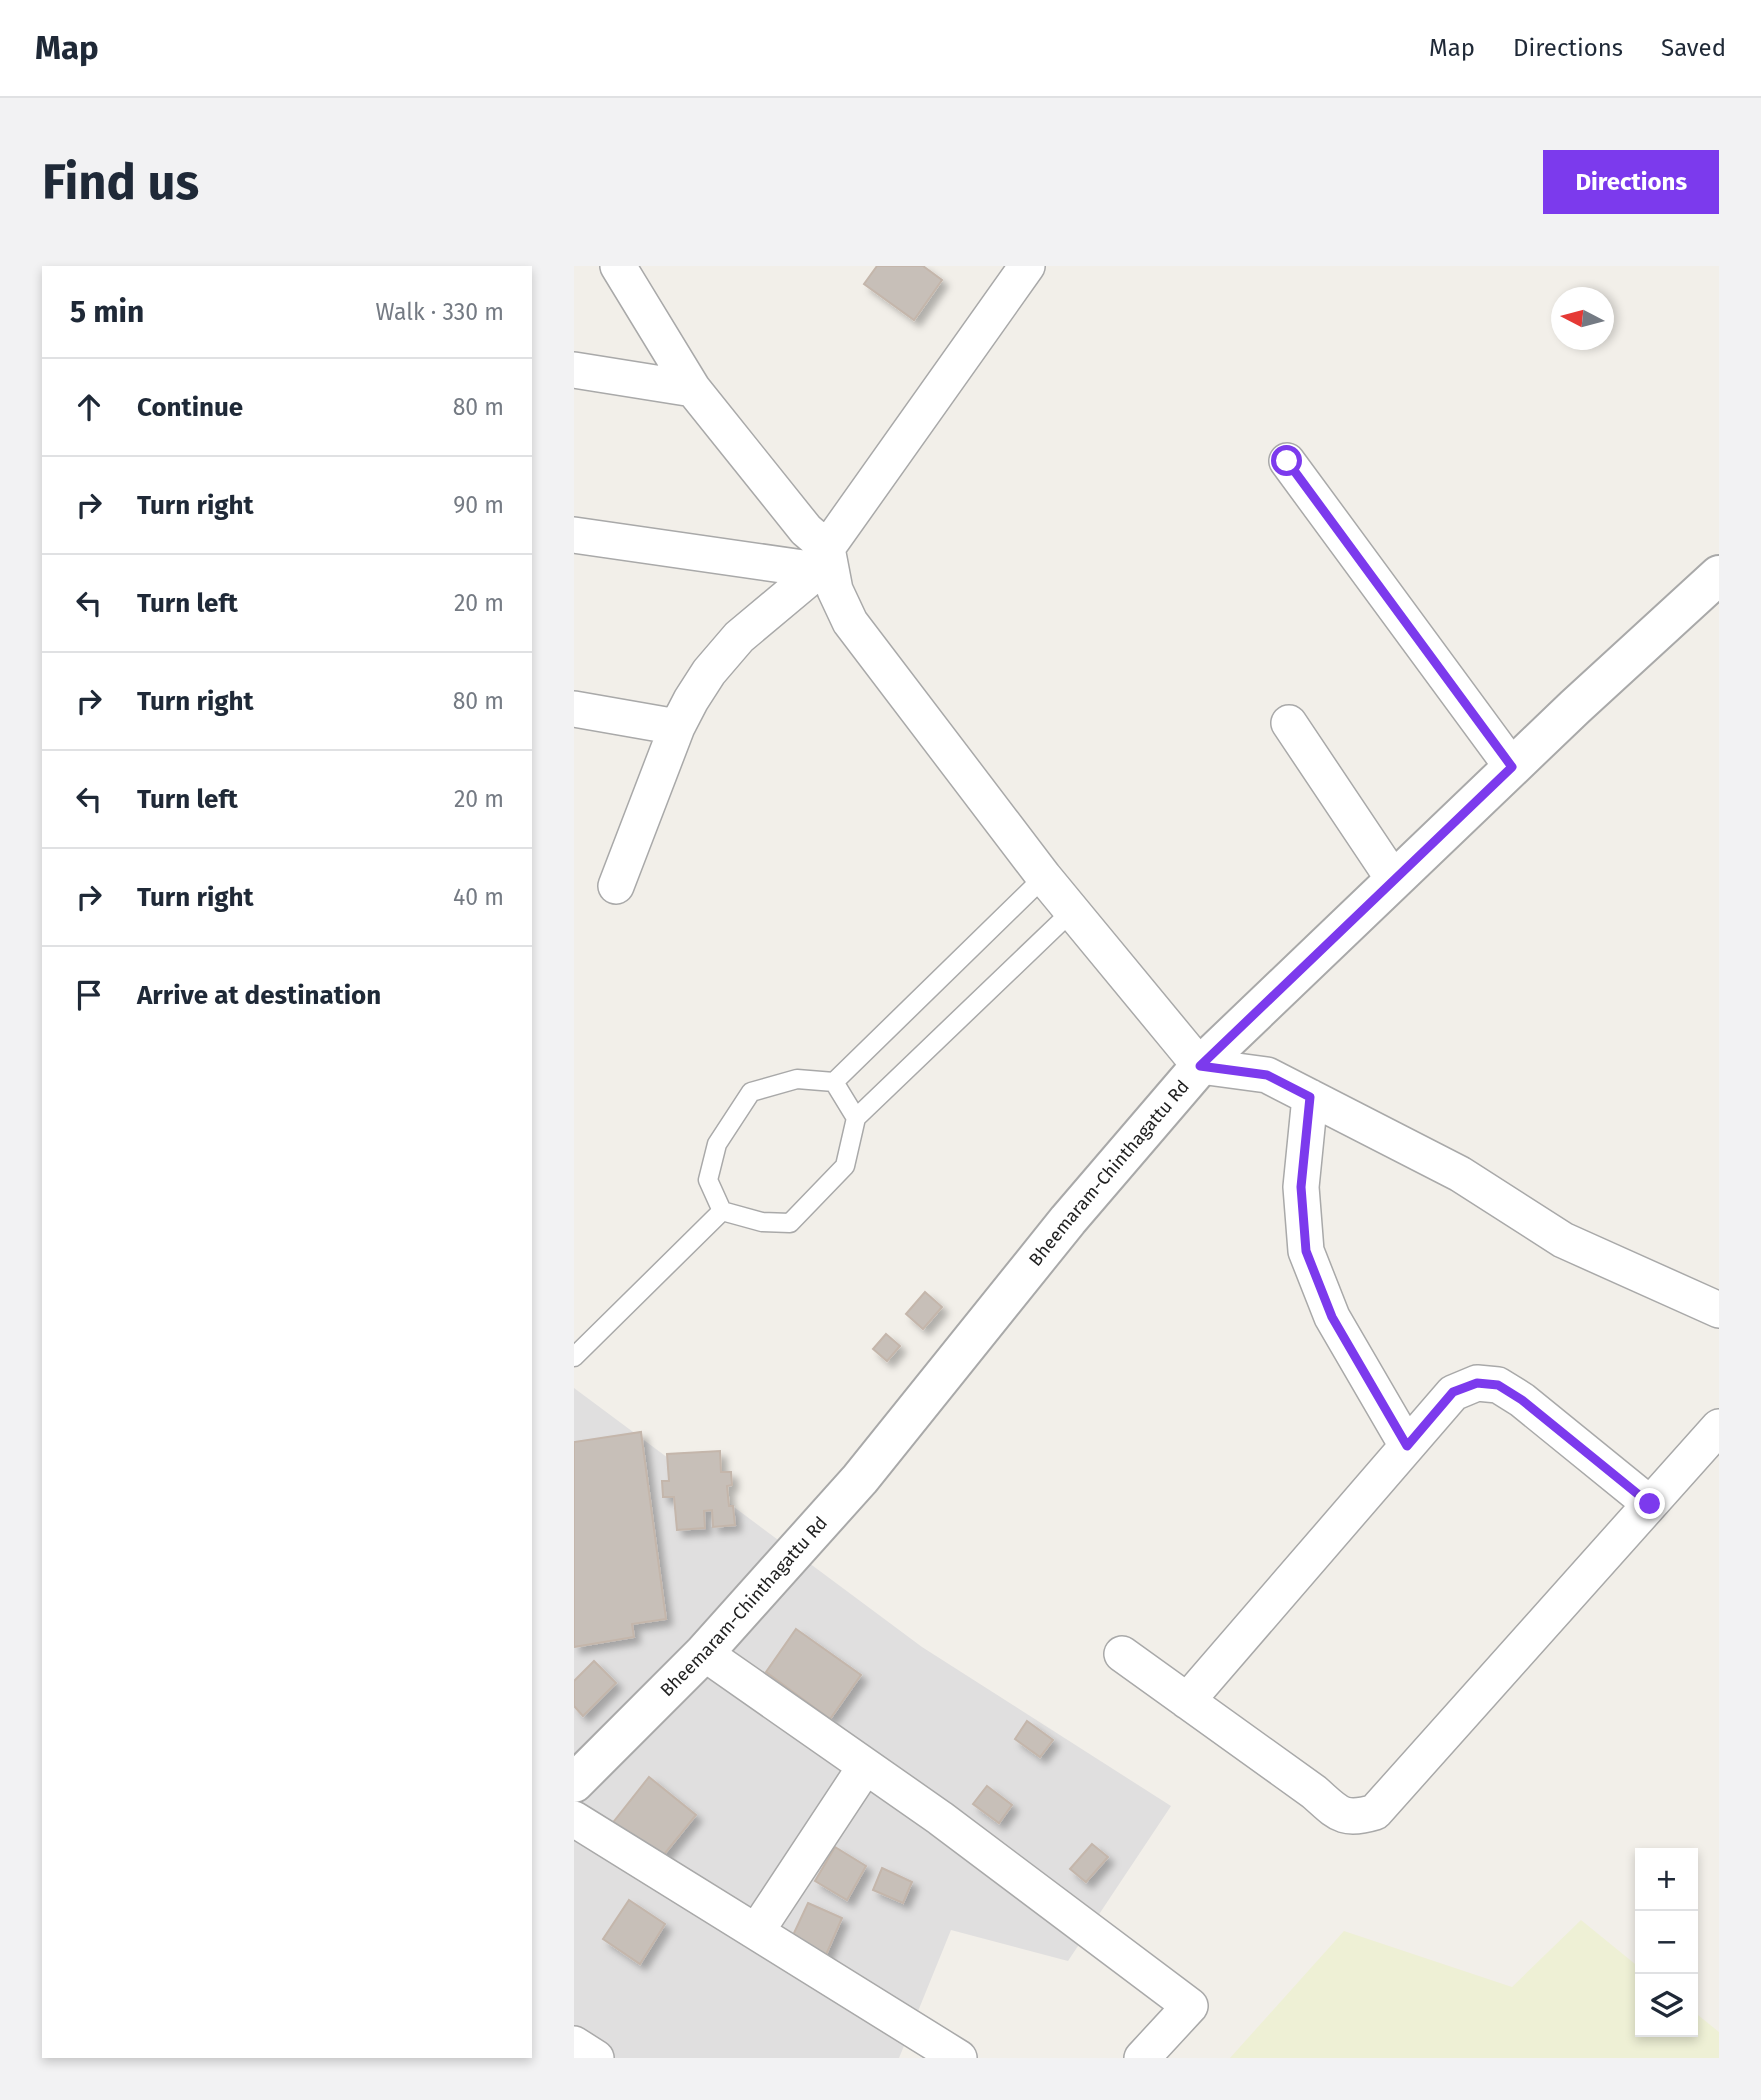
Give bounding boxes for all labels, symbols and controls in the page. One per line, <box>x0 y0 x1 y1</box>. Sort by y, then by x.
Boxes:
text: Map <box>35 28 99 68</box>
text: Map <box>1429 34 1475 62</box>
text: Directions <box>1513 34 1623 62</box>
text: Saved <box>1661 34 1726 62</box>
button: Directions <box>1543 150 1719 214</box>
text: Find us <box>42 153 199 212</box>
north arrow <box>1551 287 1614 350</box>
text: 5 min <box>70 294 144 330</box>
text: Walk · 330 m <box>376 298 504 326</box>
icon: ahead <box>70 388 108 426</box>
text: Continue <box>137 392 243 423</box>
text: 80 m <box>453 393 504 421</box>
route start <box>1271 445 1302 476</box>
icon: right <box>70 486 108 524</box>
text: Turn right <box>137 490 254 521</box>
text: 90 m <box>453 491 504 519</box>
icon: left <box>70 584 108 622</box>
text: Turn left <box>137 588 238 619</box>
text: 20 m <box>454 589 504 617</box>
icon: right <box>70 682 108 720</box>
text: Turn right <box>137 686 254 717</box>
text: 80 m <box>453 687 504 715</box>
icon: left <box>70 780 108 818</box>
text: Turn left <box>137 784 238 815</box>
text: 20 m <box>454 785 504 813</box>
icon: right <box>70 878 108 916</box>
text: Turn right <box>137 882 254 913</box>
text: 40 m <box>453 883 504 911</box>
icon: arrive <box>70 976 108 1014</box>
text: Arrive at destination <box>137 980 381 1011</box>
street label: Bheemaram-Chinthagattu Rd <box>1024 1076 1194 1271</box>
route end <box>1634 1488 1665 1519</box>
street label: Bheemaram-Chinthagattu Rd <box>656 1512 832 1701</box>
map controls <box>1635 1848 1698 2037</box>
button: + <box>1635 1848 1698 1911</box>
button: − <box>1635 1911 1698 1974</box>
button: layers <box>1635 1974 1698 2037</box>

